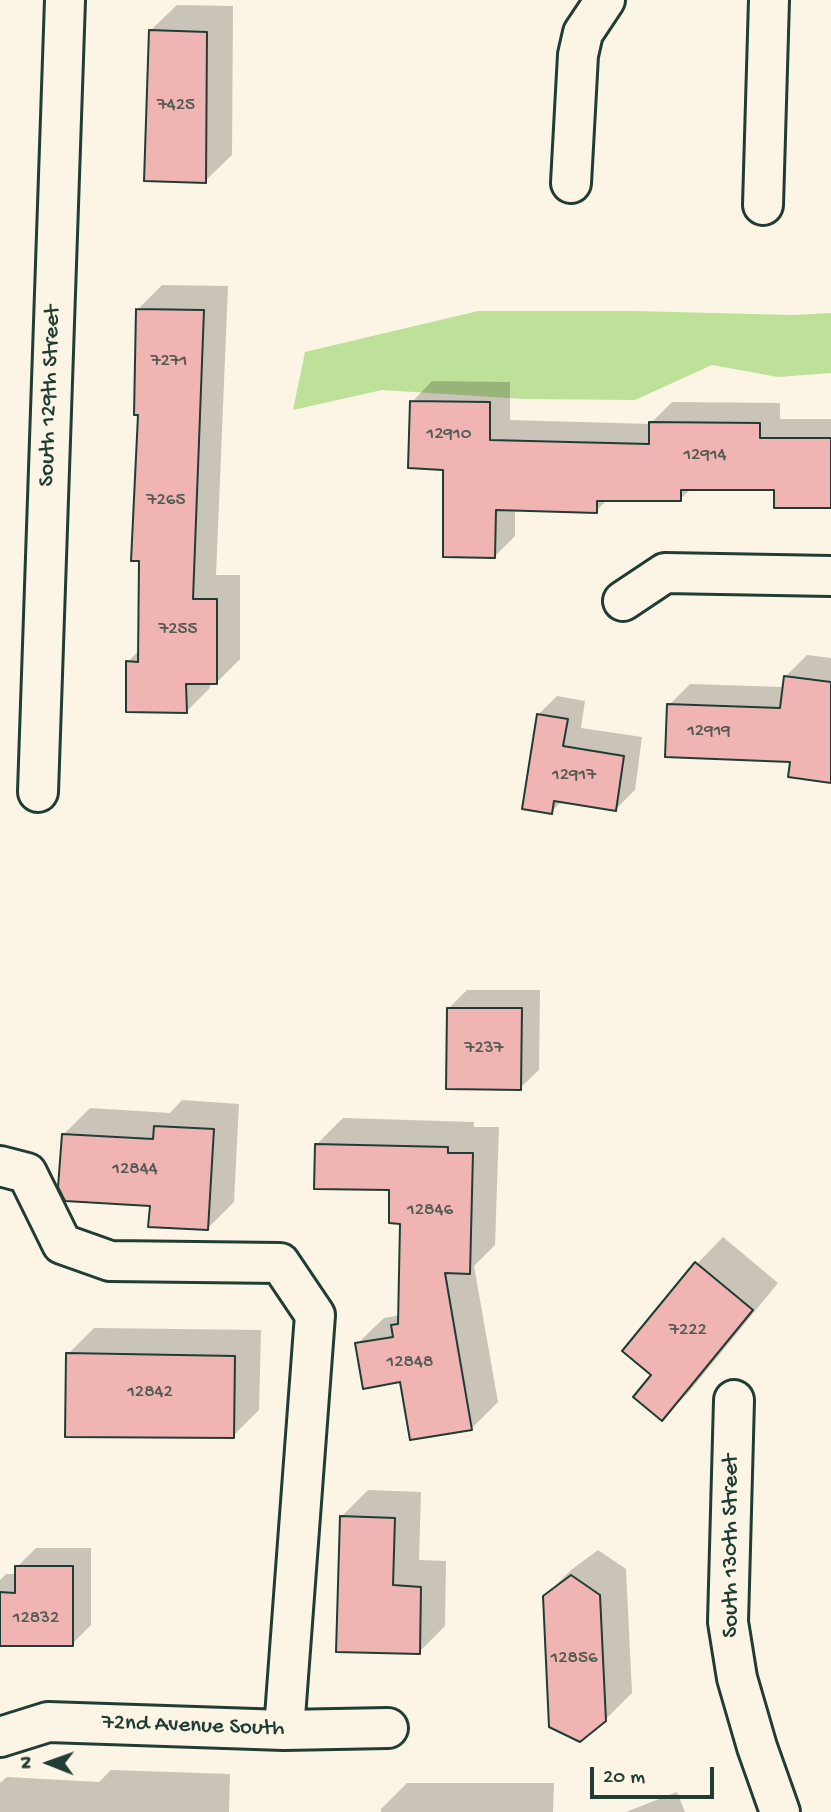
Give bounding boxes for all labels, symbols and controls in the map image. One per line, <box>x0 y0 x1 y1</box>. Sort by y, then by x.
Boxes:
house number: 7425 <box>157 95 195 117</box>
street label: South 129th Street <box>34 305 68 487</box>
house number: 7271 <box>151 351 187 373</box>
house number: 12910 <box>427 424 471 446</box>
house number: 12914 <box>683 445 727 467</box>
house number: 7265 <box>147 490 185 512</box>
house number: 7255 <box>158 619 198 641</box>
house number: 12919 <box>687 721 731 743</box>
house number: 12917 <box>552 765 596 787</box>
house number: 7237 <box>465 1038 503 1060</box>
house number: 12844 <box>112 1159 158 1181</box>
house number: 12846 <box>407 1200 453 1222</box>
house number: 7222 <box>669 1320 707 1342</box>
house number: 12848 <box>387 1352 433 1374</box>
house number: 12842 <box>127 1382 173 1404</box>
street label: South 130th Street <box>718 1454 746 1638</box>
house number: 12832 <box>13 1608 59 1630</box>
house number: 12856 <box>550 1648 598 1670</box>
street label: 72nd Avenue South <box>101 1710 285 1744</box>
north arrow <box>14 1728 84 1798</box>
scale bar <box>593 1752 717 1796</box>
text: N <box>16 1756 39 1769</box>
text: 20 m <box>603 1766 645 1791</box>

